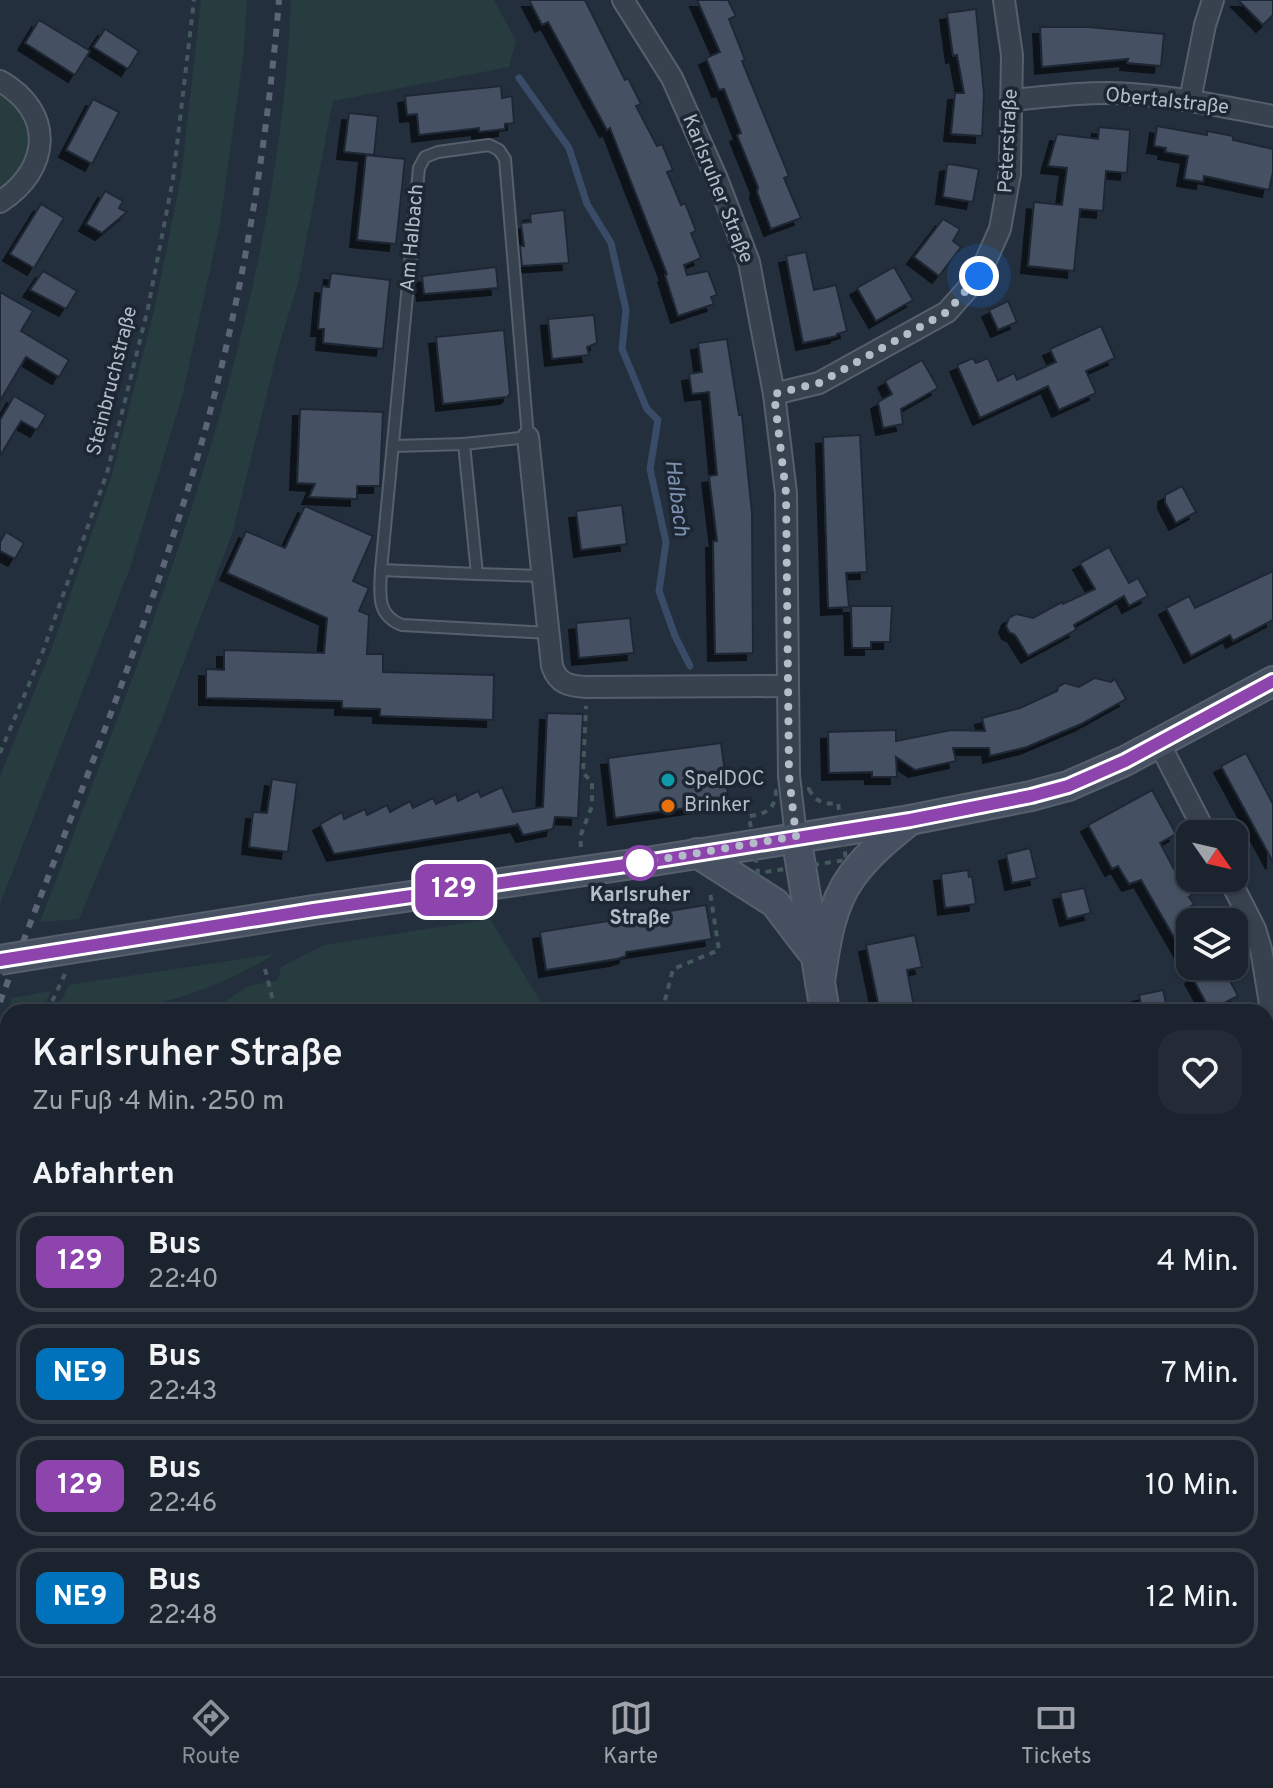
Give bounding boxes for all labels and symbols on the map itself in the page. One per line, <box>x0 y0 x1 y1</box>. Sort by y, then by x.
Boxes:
street label: Obertalstraße <box>1104 83 1230 121</box>
street label: Peterstraße <box>993 88 1025 194</box>
street label: Karlsruher Straße <box>675 111 759 267</box>
street label: Am Halbach <box>395 183 431 293</box>
your location <box>959 256 999 296</box>
street label: Steinbruchstraße <box>82 304 144 458</box>
water label: Halbach <box>658 458 694 538</box>
place label: SpelDOC <box>684 767 765 793</box>
marker: SpelDOC <box>659 771 677 789</box>
place label: Brinker <box>684 793 750 819</box>
marker: Brinker <box>659 797 677 815</box>
north arrow <box>1176 820 1248 892</box>
marker: Karlsruher Straße <box>623 846 657 880</box>
line badge: 129 <box>408 864 500 916</box>
place label: Karlsruher Straße <box>590 883 691 932</box>

